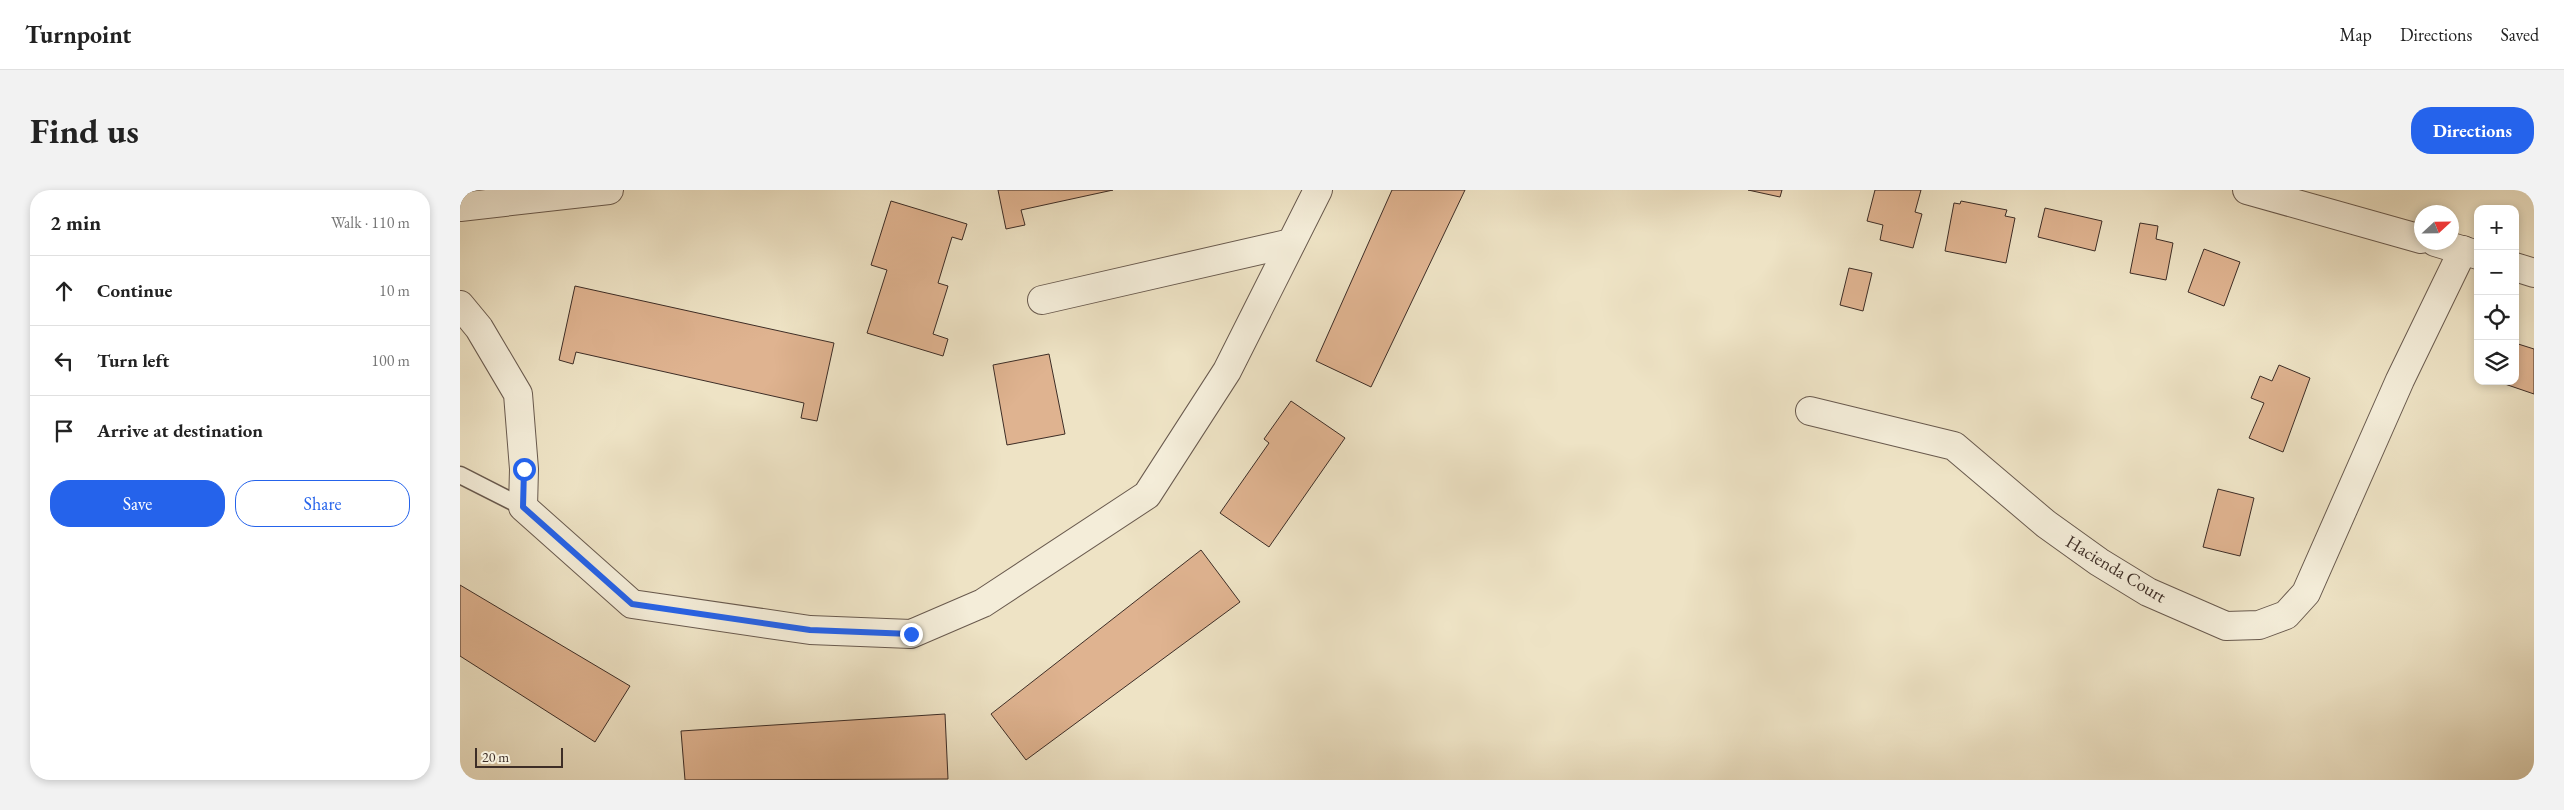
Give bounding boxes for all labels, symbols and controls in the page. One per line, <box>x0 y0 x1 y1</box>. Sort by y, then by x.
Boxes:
text: Turnpoint <box>25 19 131 50</box>
text: Map <box>2340 23 2372 46</box>
text: Directions <box>2400 23 2472 46</box>
text: Saved <box>2500 23 2539 46</box>
button: Directions <box>2411 107 2534 154</box>
text: Find us <box>30 108 139 153</box>
north arrow <box>2414 205 2459 250</box>
map controls <box>2474 205 2519 385</box>
button: + <box>2474 205 2519 250</box>
text: 2 min <box>50 209 101 236</box>
text: Walk · 110 m <box>331 212 410 233</box>
button: − <box>2474 250 2519 295</box>
icon: ahead <box>50 277 78 305</box>
text: Continue <box>97 278 172 303</box>
text: 10 m <box>379 280 410 301</box>
button: locate <box>2474 295 2519 340</box>
button: layers <box>2474 340 2519 385</box>
icon: left <box>50 347 78 375</box>
text: Turn left <box>97 348 169 373</box>
text: 100 m <box>371 350 410 371</box>
icon: arrive <box>50 417 78 445</box>
text: Arrive at destination <box>97 418 263 443</box>
route start <box>513 458 536 481</box>
button: Save <box>50 480 225 527</box>
button: Share <box>235 480 410 527</box>
street label: Hacienda Court <box>2062 530 2171 608</box>
route end <box>900 623 923 646</box>
scale bar <box>475 745 562 768</box>
text: 20 m <box>482 748 509 766</box>

